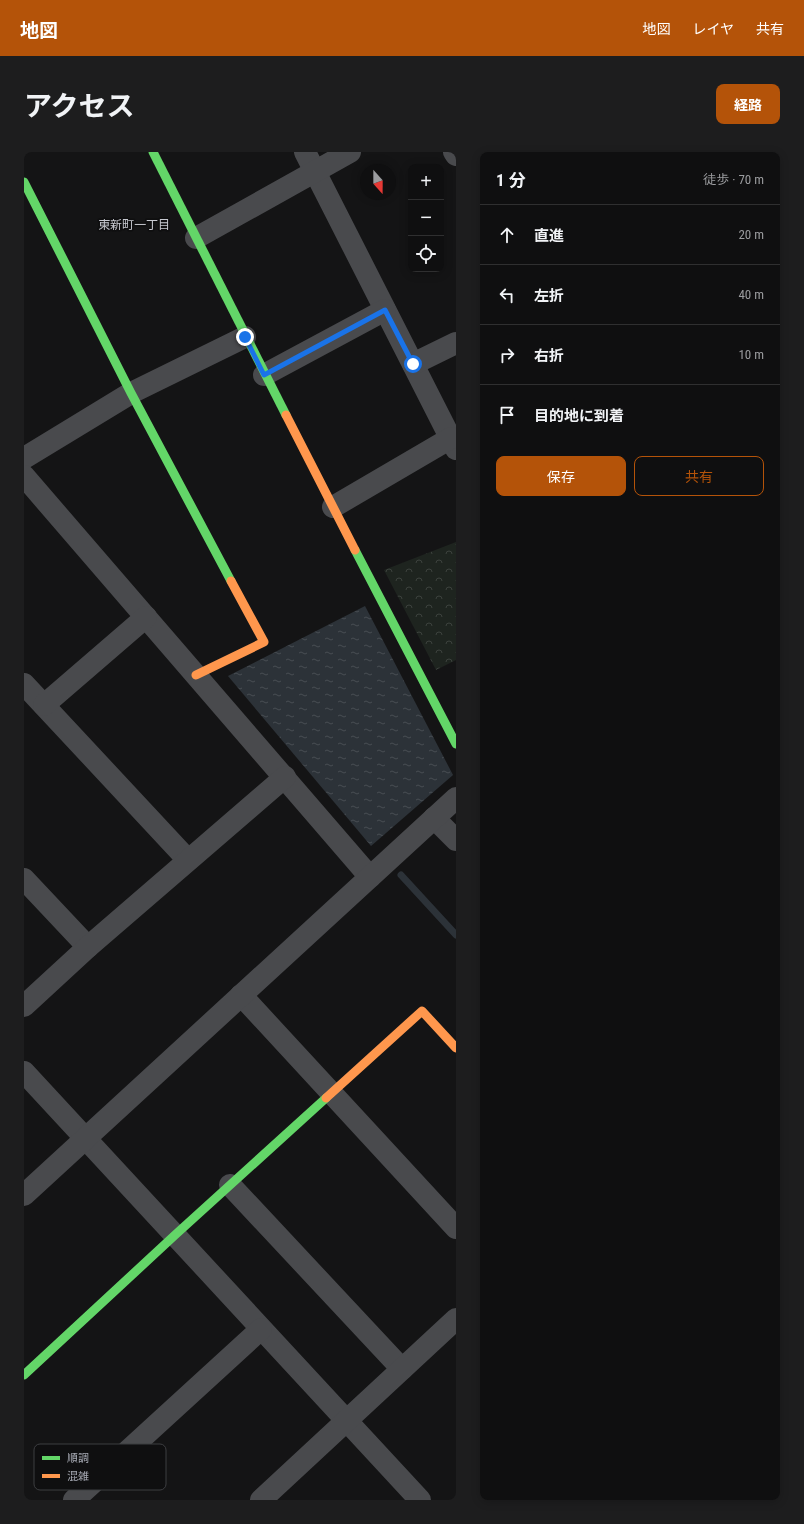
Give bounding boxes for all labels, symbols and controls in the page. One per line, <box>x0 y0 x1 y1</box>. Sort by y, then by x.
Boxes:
text: 地図 <box>20 19 58 42</box>
text: 地図 <box>642 21 670 37</box>
text: レイヤ <box>692 21 734 37</box>
text: 共有 <box>756 21 784 37</box>
button: 経路 <box>716 84 780 124</box>
text: アクセス <box>24 90 135 123</box>
north arrow <box>360 164 396 200</box>
map controls <box>408 164 444 272</box>
button: + <box>408 164 444 200</box>
text: 1 分 <box>496 170 526 190</box>
text: 徒歩 · 70 m <box>703 172 764 187</box>
button: − <box>408 200 444 236</box>
district label: 東新町一丁目 <box>98 218 170 232</box>
icon: ahead <box>496 224 518 246</box>
text: 直進 <box>534 227 564 245</box>
text: 20 m <box>738 227 764 242</box>
button: locate <box>408 236 444 272</box>
icon: left <box>496 284 518 306</box>
text: 左折 <box>534 287 564 305</box>
text: 40 m <box>738 287 764 302</box>
route end <box>236 328 254 346</box>
icon: right <box>496 344 518 366</box>
text: 右折 <box>534 347 564 365</box>
text: 10 m <box>738 347 764 362</box>
route start <box>404 355 422 373</box>
icon: arrive <box>496 404 518 426</box>
text: 目的地に到着 <box>534 407 624 425</box>
button: 保存 <box>496 456 626 496</box>
button: 共有 <box>634 456 764 496</box>
legend <box>34 1444 166 1490</box>
text: 順調 <box>67 1452 89 1465</box>
text: 混雑 <box>67 1470 89 1483</box>

